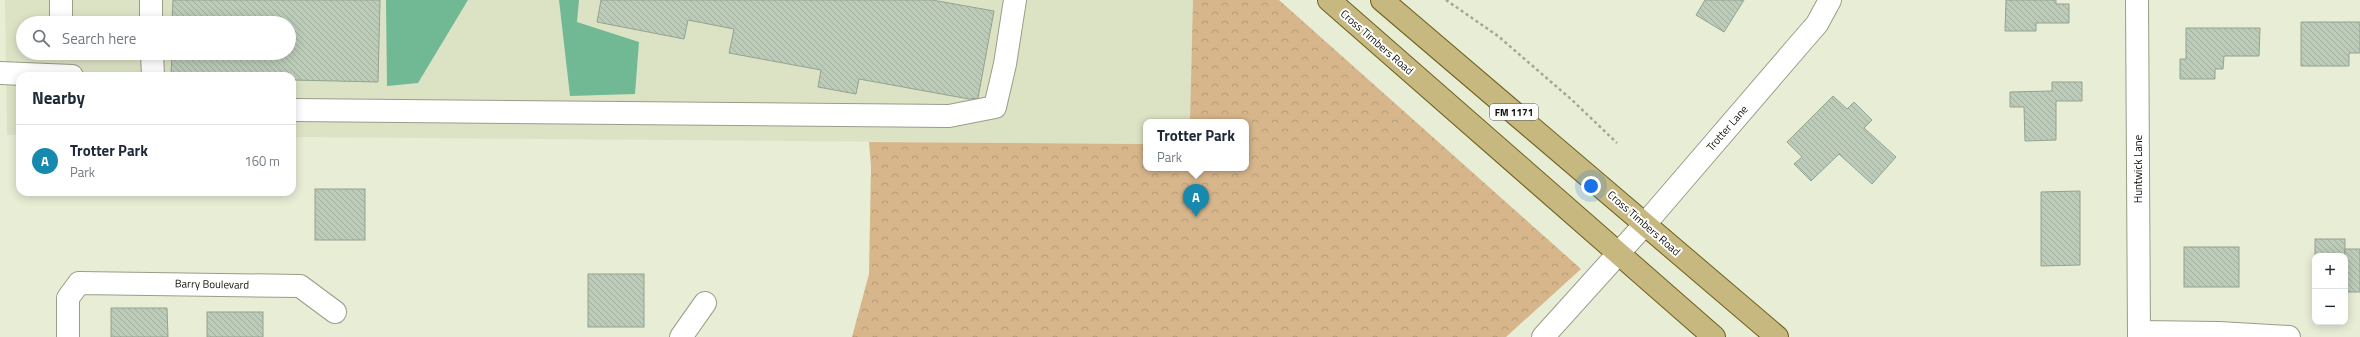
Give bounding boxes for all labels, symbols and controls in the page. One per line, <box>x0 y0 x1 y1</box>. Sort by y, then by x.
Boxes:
street label: Cross Timbers Road <box>1337 6 1417 78</box>
search box <box>16 16 296 60</box>
icon: search <box>30 27 52 49</box>
text: Search here <box>62 27 136 50</box>
text: Nearby <box>32 85 85 111</box>
street label: Trotter Lane <box>1703 101 1752 154</box>
road number: FM 1171 <box>1490 104 1538 120</box>
popup <box>1143 119 1249 171</box>
text: Trotter Park <box>1157 124 1235 147</box>
street label: Huntwick Lane <box>2130 134 2146 203</box>
text: Trotter Park <box>70 139 148 162</box>
text: Park <box>1157 147 1182 167</box>
text: A <box>41 151 49 171</box>
text: 160 m <box>244 151 280 171</box>
text: Park <box>70 162 95 182</box>
your location <box>1581 176 1601 196</box>
pin: A <box>1183 184 1209 217</box>
street label: Cross Timbers Road <box>1604 187 1684 259</box>
map controls <box>2312 253 2348 325</box>
button: + <box>2312 253 2348 289</box>
street label: Barry Boulevard <box>175 275 249 293</box>
button: − <box>2312 289 2348 325</box>

